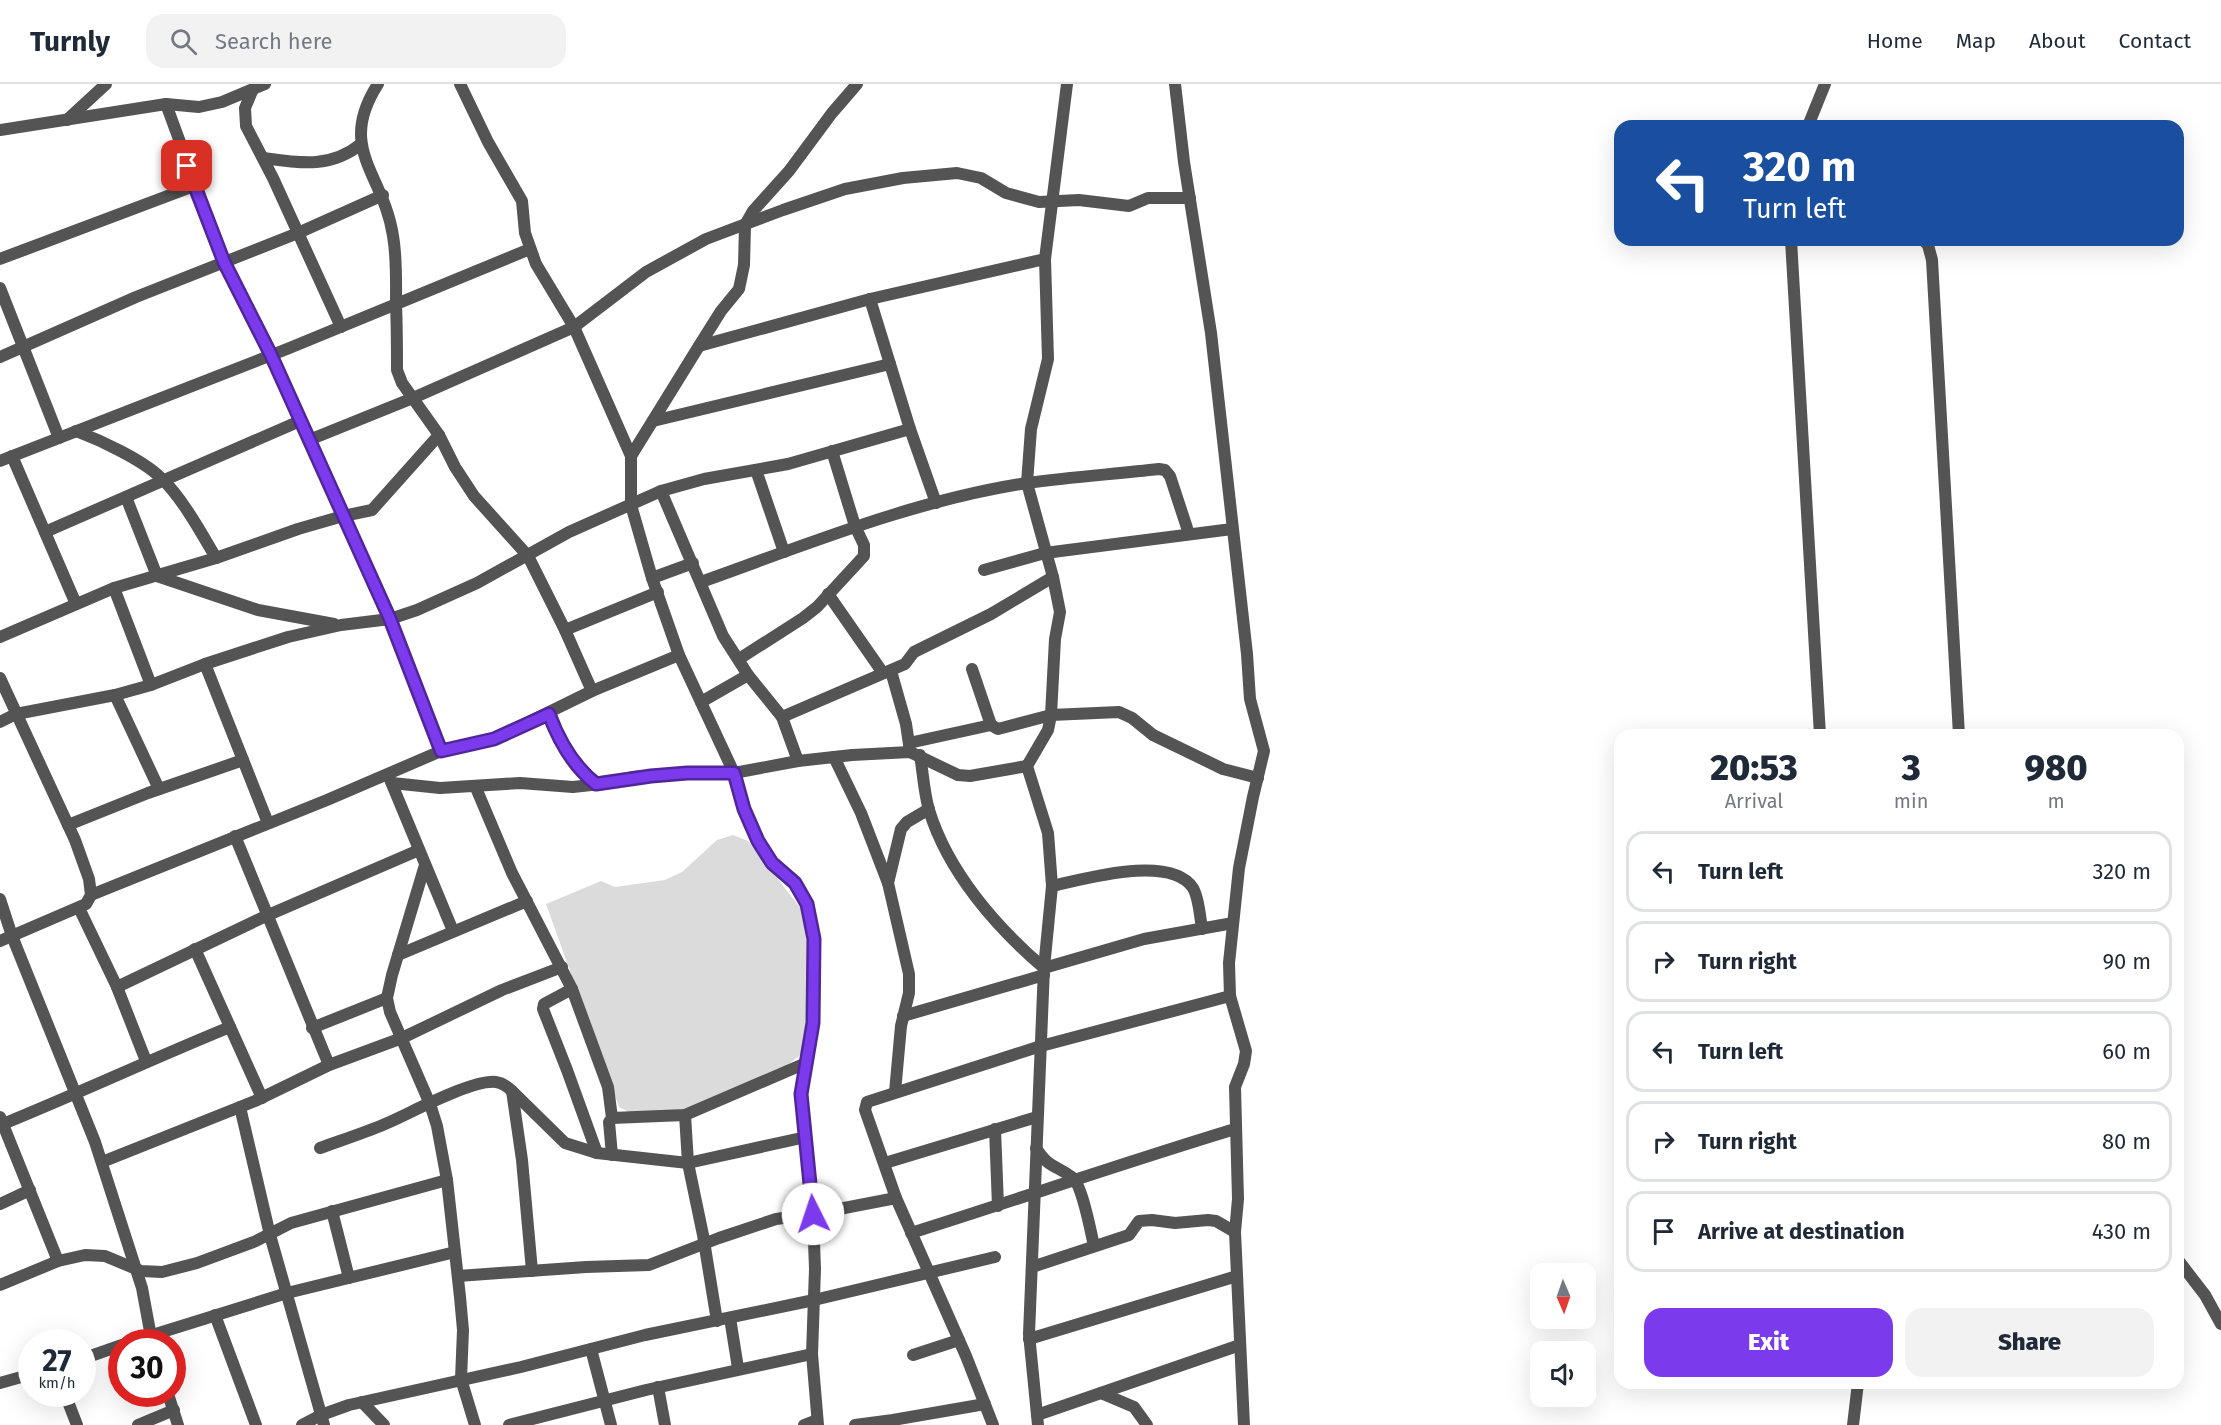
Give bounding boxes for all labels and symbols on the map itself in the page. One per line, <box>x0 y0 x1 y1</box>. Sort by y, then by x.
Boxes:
pin <box>161 140 212 191</box>
position arrow <box>781 1182 845 1246</box>
north arrow <box>1530 1263 1596 1329</box>
speed limit sign: 30 <box>108 1329 186 1407</box>

